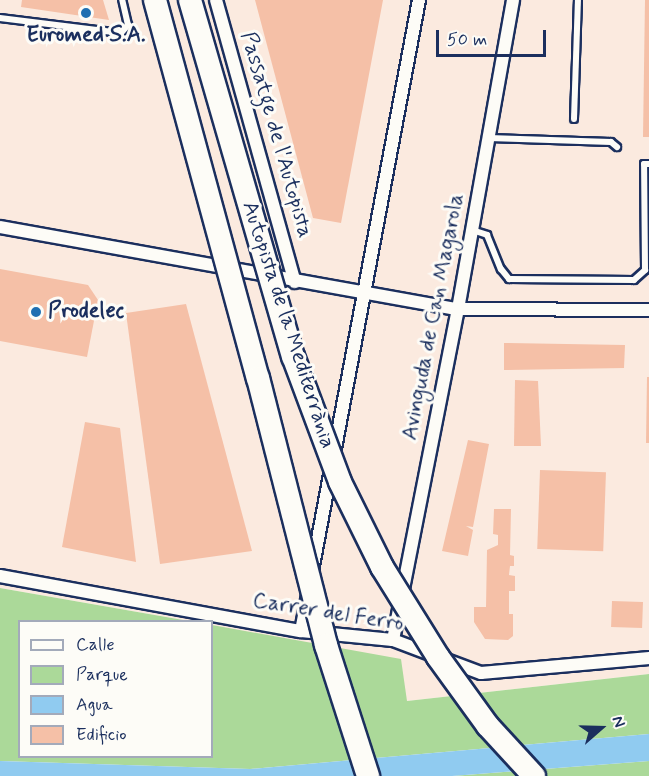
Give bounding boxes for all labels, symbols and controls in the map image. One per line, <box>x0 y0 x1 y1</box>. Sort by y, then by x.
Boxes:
marker: Euromed S.A. <box>79 6 93 20</box>
scale bar <box>439 18 548 56</box>
place label: Euromed S.A. <box>26 23 146 49</box>
text: 50 m <box>447 28 487 52</box>
street label: Passatge de l'Autopista <box>234 30 318 240</box>
street label: Avinguda de Can Magarola <box>397 192 471 442</box>
street label: Autopista de la Mediterrània <box>235 197 341 453</box>
place label: Prodelec <box>48 299 124 325</box>
marker: Prodelec <box>29 305 43 319</box>
street label: Carrer del Ferro <box>251 588 405 638</box>
legend <box>18 620 213 758</box>
text: Calle <box>76 633 115 657</box>
text: Parque <box>76 663 128 687</box>
text: Agua <box>76 693 113 717</box>
north arrow <box>571 698 631 758</box>
text: N <box>607 713 630 730</box>
text: Edificio <box>76 723 127 747</box>

